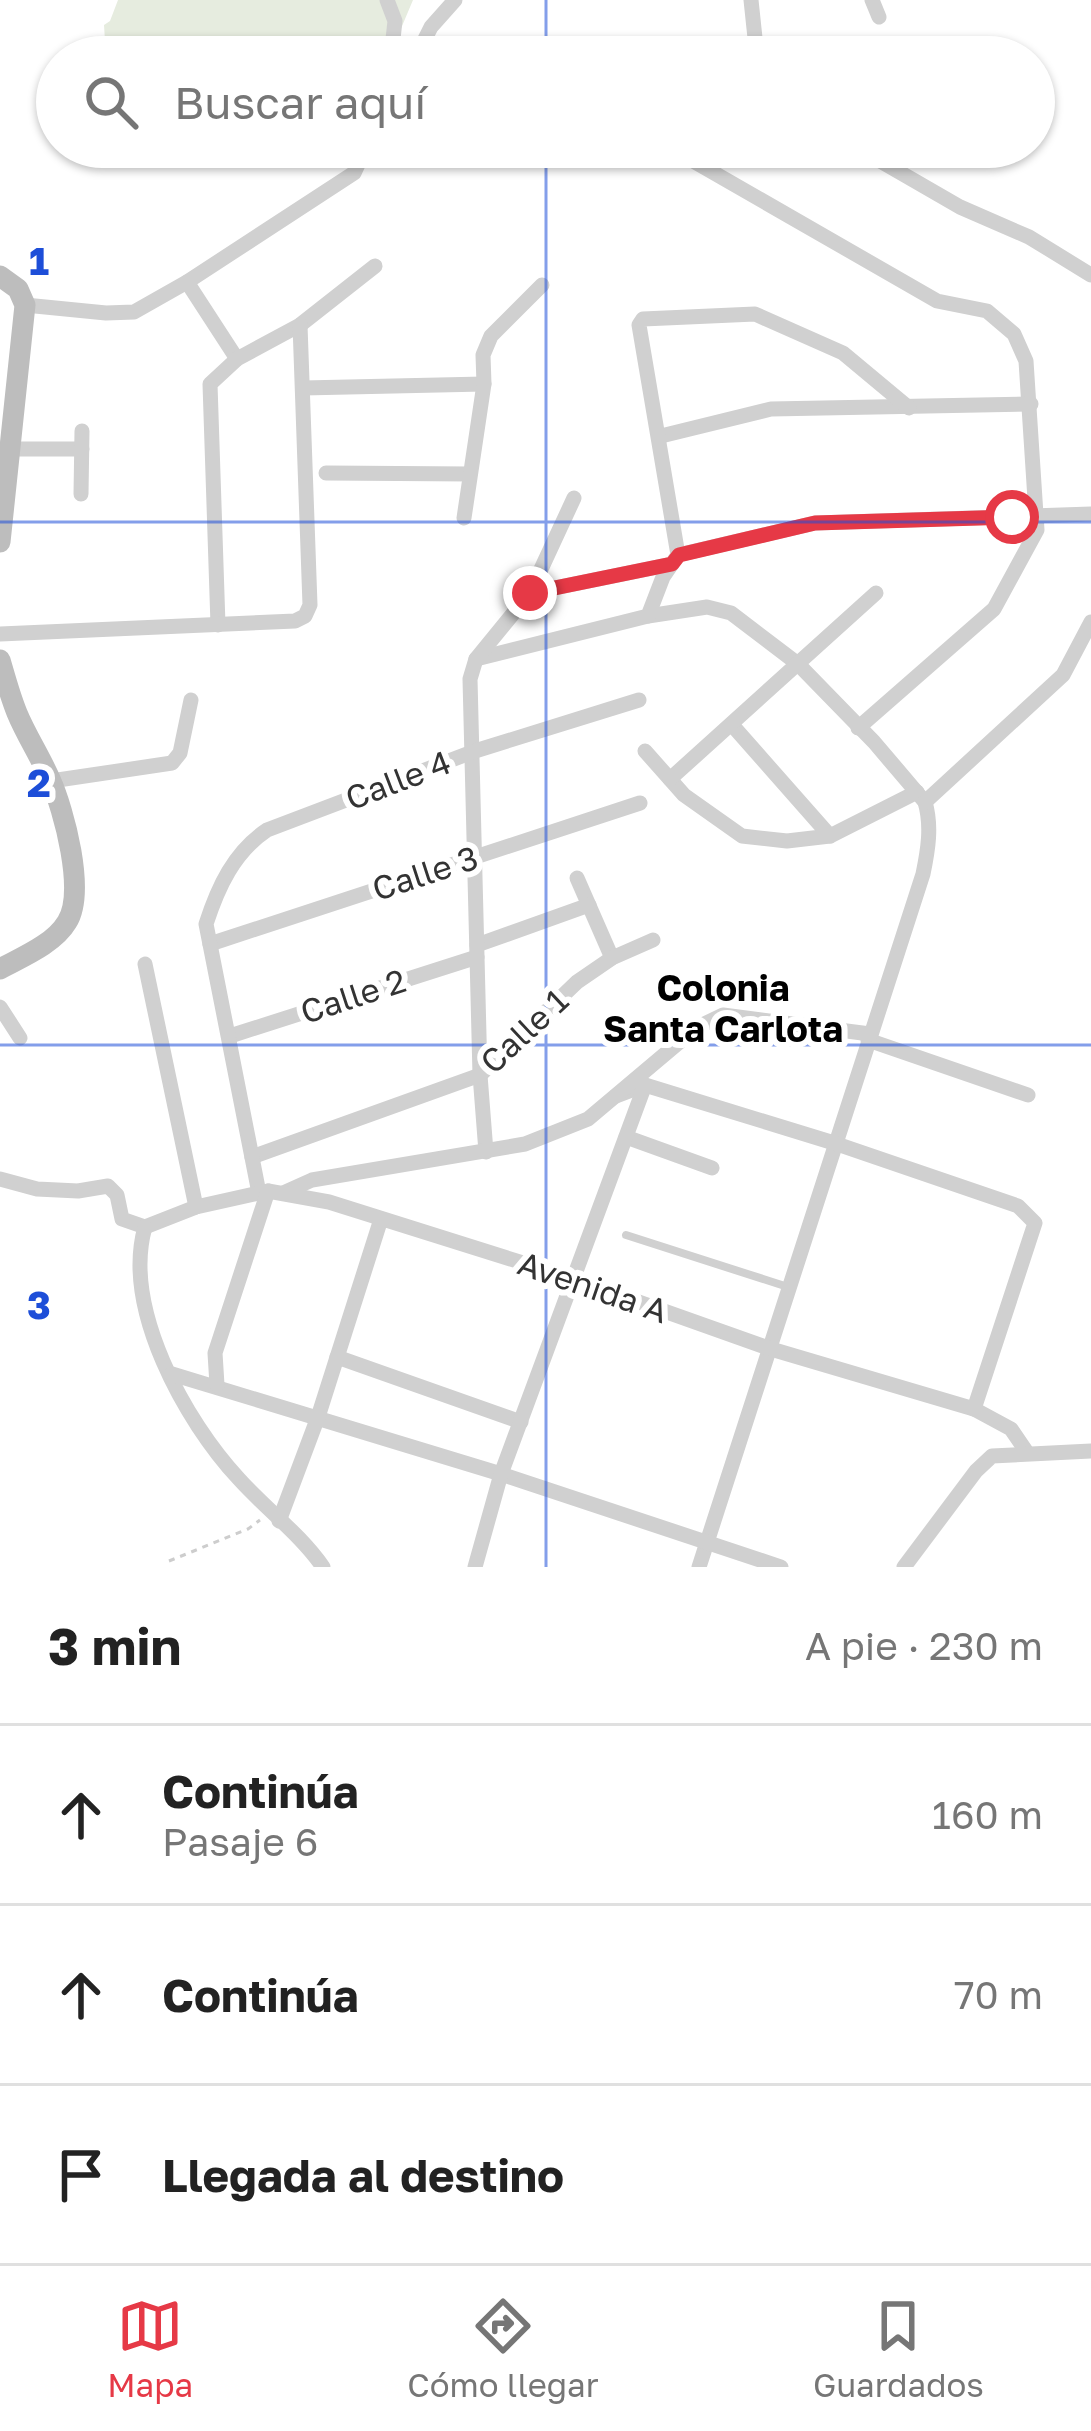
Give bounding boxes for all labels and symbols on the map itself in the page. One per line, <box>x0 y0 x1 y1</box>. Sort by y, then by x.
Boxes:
text: 1 <box>29 237 49 284</box>
route start <box>985 490 1039 544</box>
route end <box>503 566 557 620</box>
street label: Calle 4 <box>340 742 456 817</box>
text: 2 <box>27 759 51 806</box>
street label: Calle 3 <box>367 837 483 908</box>
street label: Calle 2 <box>295 960 410 1031</box>
district label: Colonia Santa Carlota <box>603 966 843 1050</box>
street label: Calle 1 <box>472 980 575 1081</box>
street label: Avenida A <box>513 1243 673 1330</box>
text: 3 <box>27 1281 51 1328</box>

